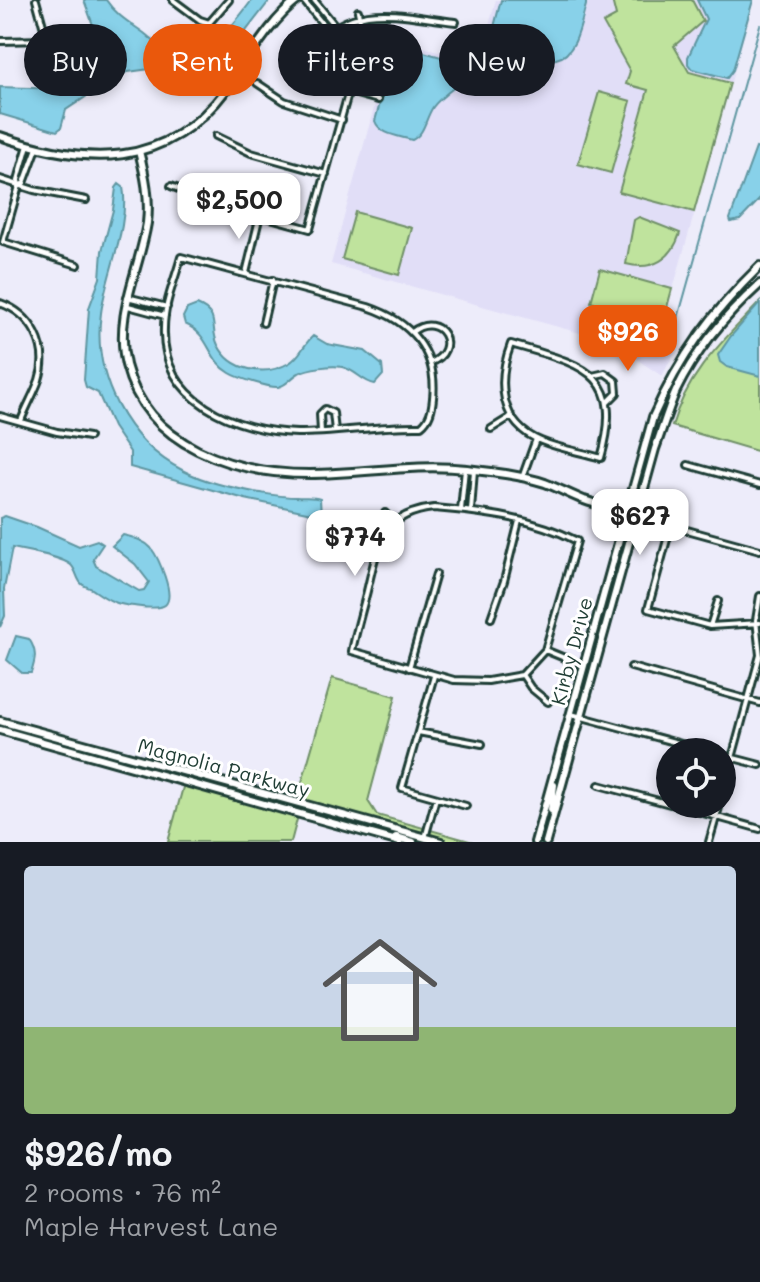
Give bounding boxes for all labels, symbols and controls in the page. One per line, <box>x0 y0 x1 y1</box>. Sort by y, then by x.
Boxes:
chip: Buy <box>24 24 127 96</box>
chip: Rent <box>143 24 262 96</box>
chip: Filters <box>278 24 423 96</box>
chip: New <box>439 24 555 96</box>
pin: $2,500 <box>174 173 304 241</box>
text: $2,500 <box>195 182 283 216</box>
pin: $926 <box>581 305 675 373</box>
text: $926 <box>597 314 659 348</box>
pin: $627 <box>593 489 687 557</box>
text: $627 <box>610 498 670 532</box>
pin: $774 <box>308 510 402 578</box>
text: $774 <box>324 519 386 553</box>
street label: Kirby Drive <box>544 594 598 708</box>
street label: Magnolia Parkway <box>135 732 313 802</box>
map controls <box>656 738 736 818</box>
button: locate <box>656 738 736 818</box>
icon: home <box>308 918 452 1062</box>
text: $926/mo <box>24 1130 173 1175</box>
text: 2 rooms · 76 m² <box>24 1175 221 1209</box>
text: Maple Harvest Lane <box>24 1209 278 1243</box>

